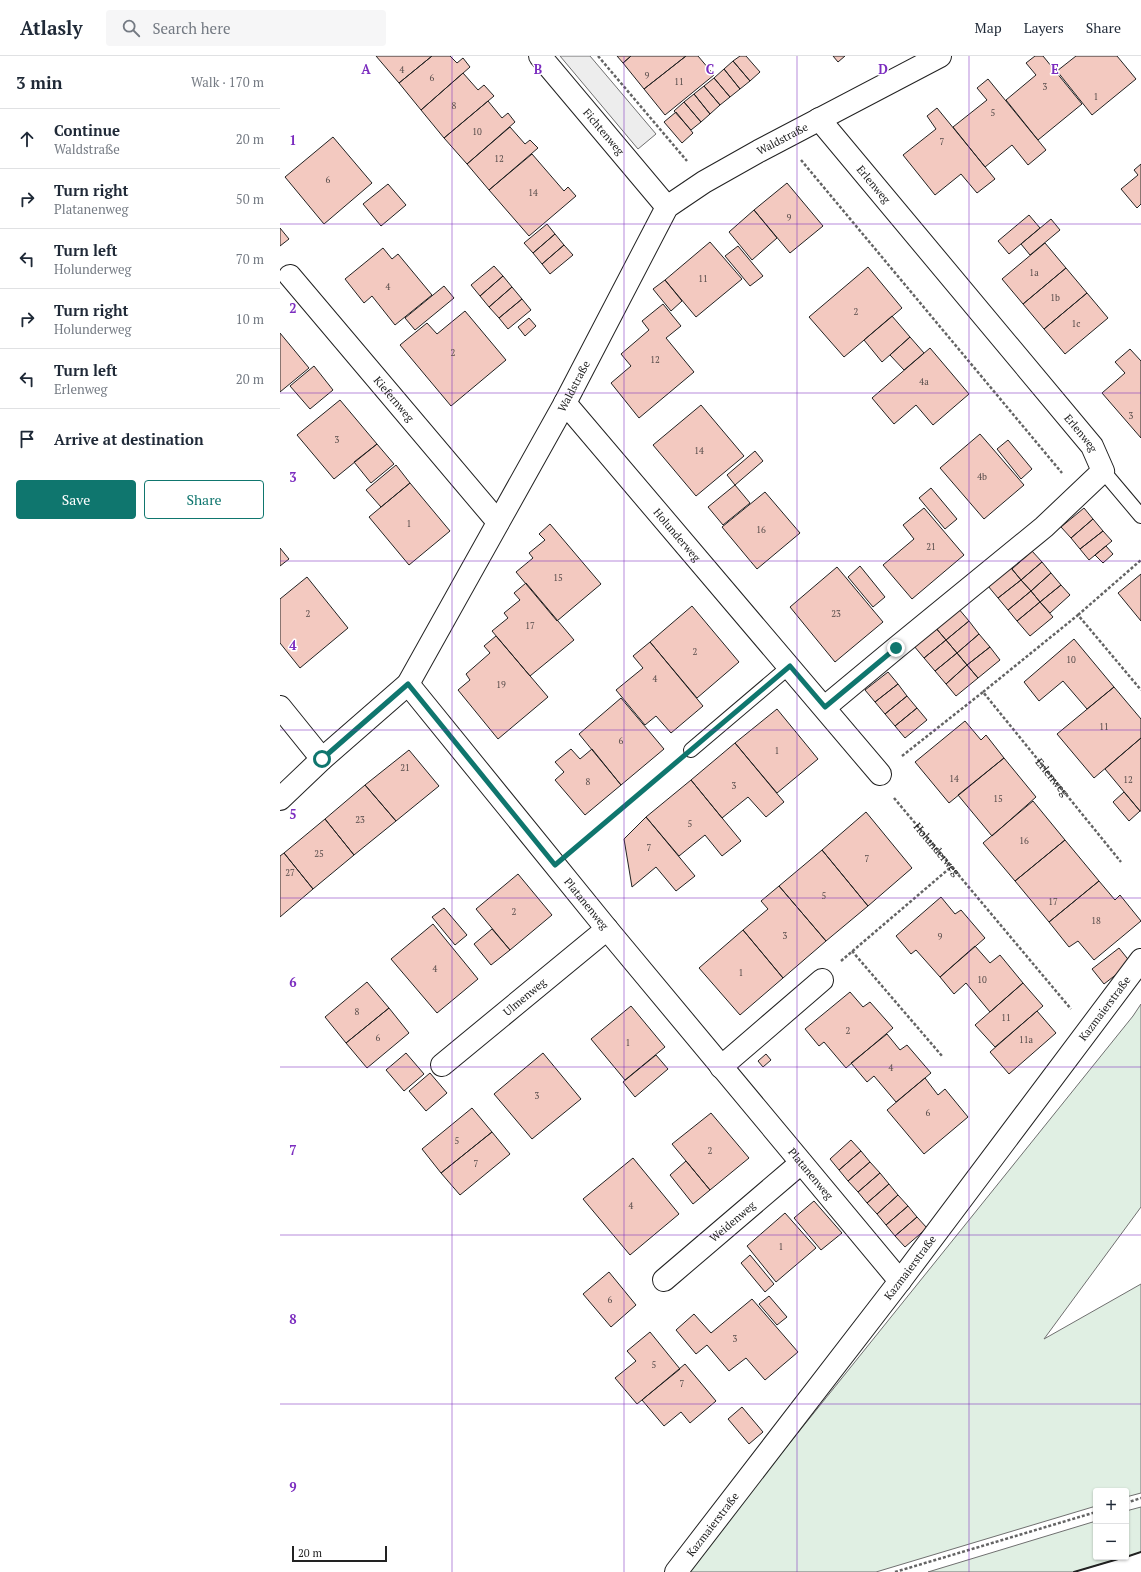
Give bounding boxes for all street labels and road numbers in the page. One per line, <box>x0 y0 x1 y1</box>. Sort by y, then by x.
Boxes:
street label: Fichtenweg <box>580 106 627 158</box>
street label: Waldstraße <box>754 119 811 158</box>
street label: Erlenweg <box>854 162 893 206</box>
street label: Waldstraße <box>555 358 593 414</box>
street label: Kiefernweg <box>371 373 417 425</box>
street label: Erlenweg <box>1061 411 1101 454</box>
street label: Holunderweg <box>650 505 704 565</box>
street label: Erlenweg <box>1032 755 1072 799</box>
street label: Holunderweg <box>911 820 964 879</box>
street label: Platanenweg <box>561 875 612 933</box>
street label: Kazmaierstraße <box>1076 973 1134 1044</box>
street label: Ulmenweg <box>500 975 549 1019</box>
street label: Platanenweg <box>785 1145 836 1203</box>
street label: Weidenweg <box>707 1198 758 1245</box>
street label: Kazmaierstraße <box>881 1232 939 1303</box>
street label: Kazmaierstraße <box>683 1489 742 1559</box>

